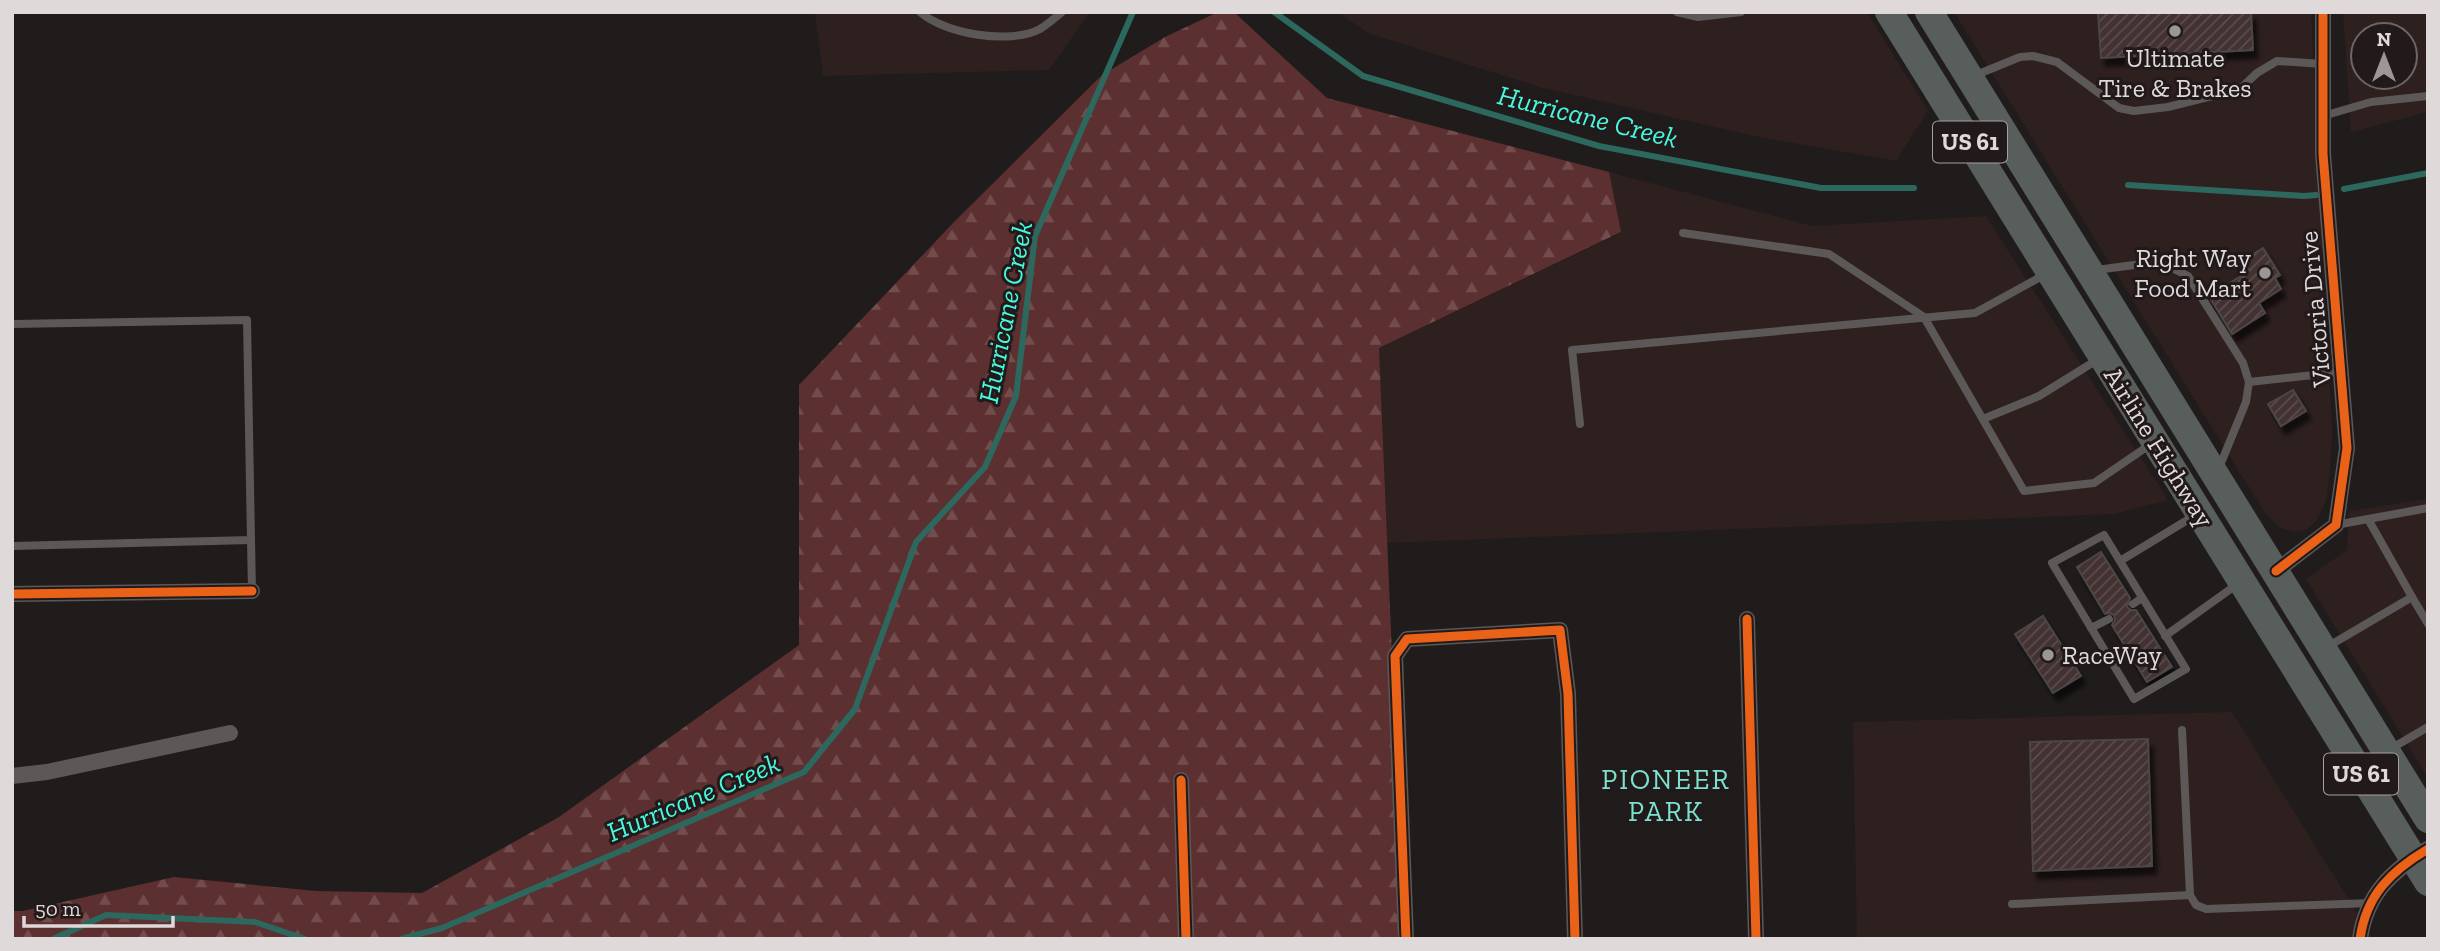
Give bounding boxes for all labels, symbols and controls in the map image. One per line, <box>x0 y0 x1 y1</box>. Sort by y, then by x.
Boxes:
north arrow <box>2349 21 2419 91</box>
marker: Ultimate Tire & Brakes <box>2167 23 2183 39</box>
text: N <box>2377 28 2391 51</box>
place label: Ultimate Tire & Brakes <box>2098 42 2252 104</box>
water label: Hurricane Creek <box>1494 78 1681 155</box>
road number: US 61 <box>1933 122 2007 162</box>
water label: Hurricane Creek <box>972 218 1039 406</box>
street label: Victoria Drive <box>2292 230 2338 389</box>
place label: Right Way Food Mart <box>2134 242 2252 304</box>
marker: Right Way Food Mart <box>2257 265 2273 281</box>
street label: Airline Highway <box>2097 361 2221 533</box>
place label: RaceWay <box>2062 639 2162 671</box>
marker: RaceWay <box>2040 647 2056 663</box>
water label: Hurricane Creek <box>602 746 785 849</box>
road number: US 61 <box>2324 754 2398 794</box>
district label: PIONEER PARK <box>1601 763 1731 828</box>
scale bar <box>24 884 173 928</box>
text: 50 m <box>35 896 81 921</box>

